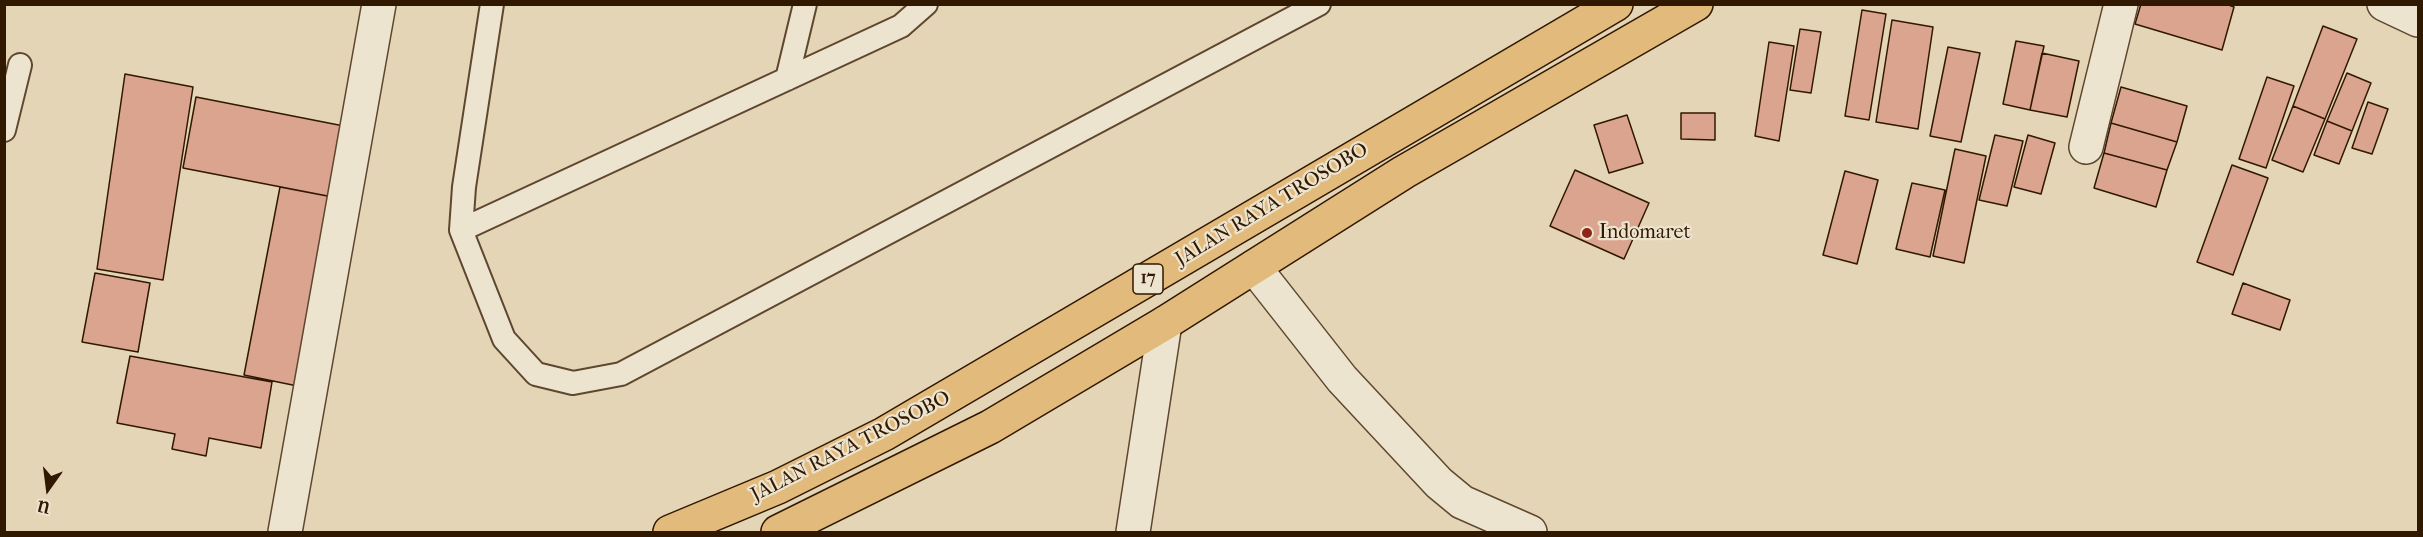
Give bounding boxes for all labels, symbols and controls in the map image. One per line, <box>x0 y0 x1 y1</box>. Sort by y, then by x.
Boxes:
street label: JALAN RAYA TROSOBO <box>1171 138 1373 272</box>
place label: Indomaret <box>1599 221 1691 245</box>
marker: Indomaret <box>1580 226 1594 240</box>
road number: 17 <box>1133 264 1163 294</box>
street label: JALAN RAYA TROSOBO <box>747 386 955 508</box>
north arrow <box>18 459 78 519</box>
text: U <box>35 496 52 518</box>

